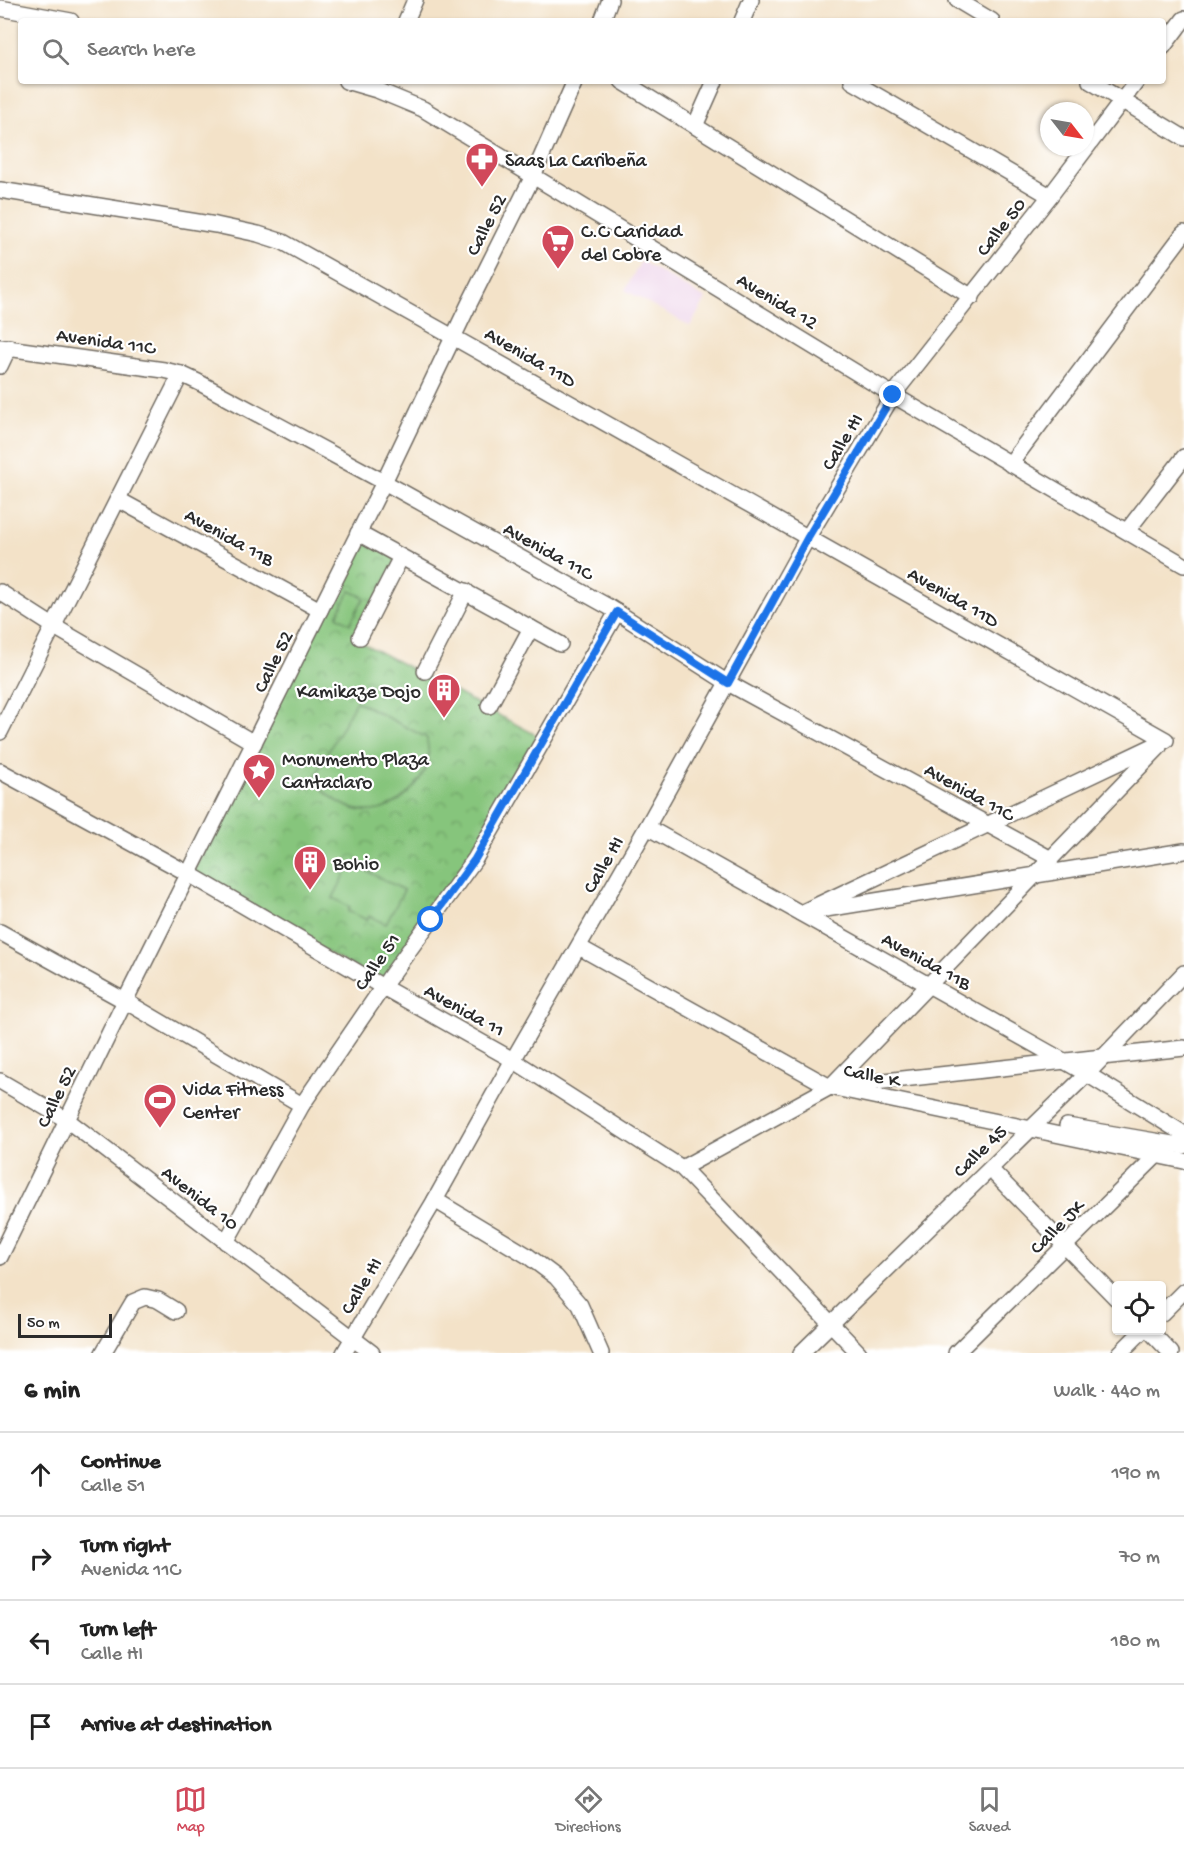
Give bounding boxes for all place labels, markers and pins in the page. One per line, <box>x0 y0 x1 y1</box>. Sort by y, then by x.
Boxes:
pharmacy icon: Saas La Caribeña <box>464 141 500 188</box>
place label: Saas La Caribeña <box>505 151 647 174</box>
place label: C.C Caridad del Cobre <box>581 222 684 268</box>
supermarket icon: C.C Caridad del Cobre <box>540 223 576 270</box>
building icon: Kamikaze Dojo <box>426 672 462 719</box>
place label: Kamikaze Dojo <box>297 682 421 705</box>
place label: Monumento Plaza Cantaclaro <box>282 750 430 796</box>
place icon: Monumento Plaza Cantaclaro <box>241 752 277 799</box>
building icon: Bohio <box>292 844 328 891</box>
place label: Bohio <box>332 854 379 877</box>
place label: Vida Fitness Center <box>182 1080 284 1126</box>
sports icon: Vida Fitness Center <box>142 1082 178 1129</box>

